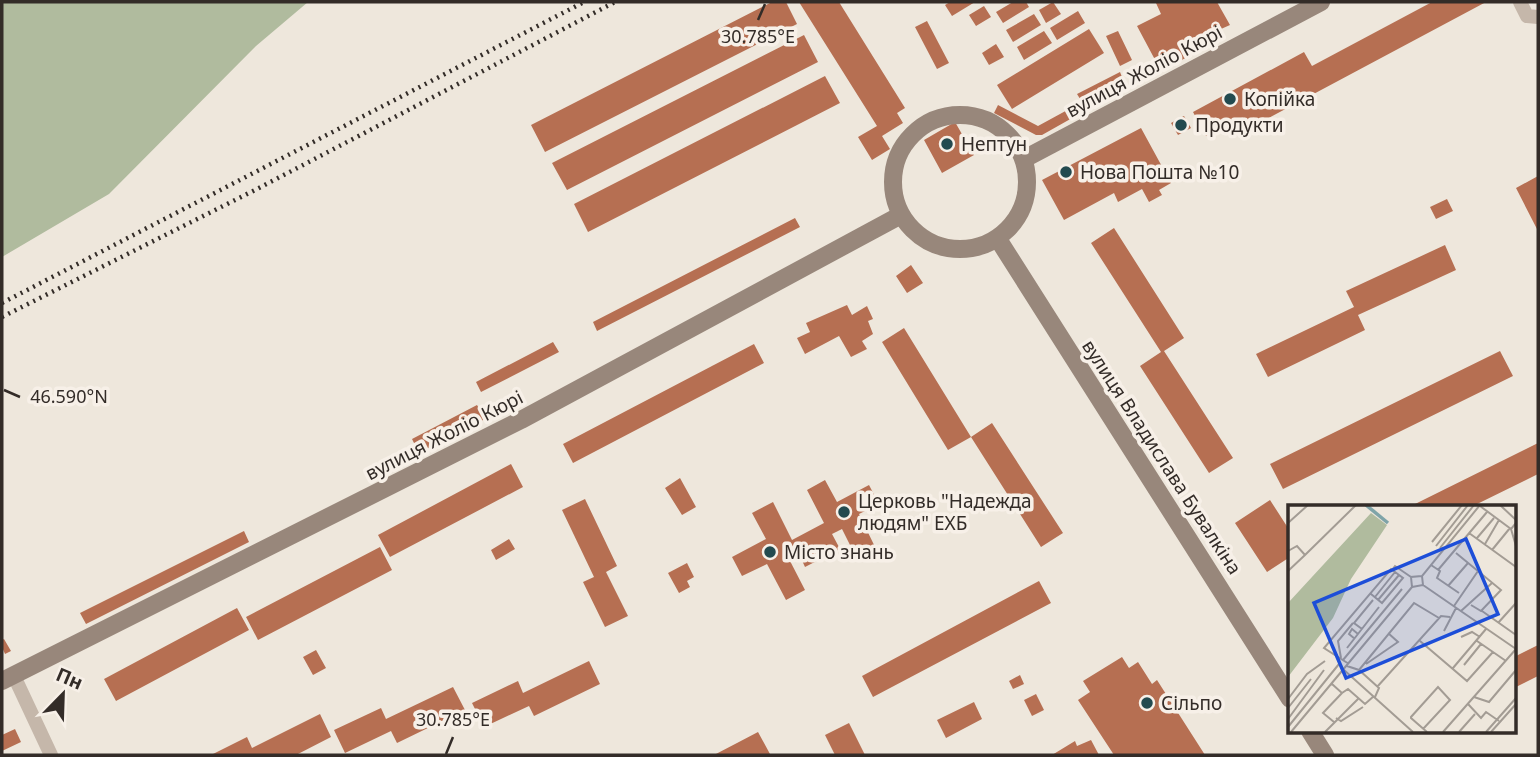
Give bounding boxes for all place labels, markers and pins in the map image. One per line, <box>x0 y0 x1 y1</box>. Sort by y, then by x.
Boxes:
place label: Копійка <box>1244 86 1315 112</box>
marker: Копійка <box>1222 91 1238 107</box>
place label: Продукти <box>1195 112 1284 138</box>
marker: Продукти <box>1173 117 1189 133</box>
place label: Нептун <box>961 131 1027 157</box>
marker: Нептун <box>939 136 955 152</box>
place label: Нова Пошта №10 <box>1080 159 1239 185</box>
marker: Нова Пошта №10 <box>1058 164 1074 180</box>
place label: Церковь "Надежда людям" ЕХБ <box>858 488 1032 536</box>
marker: Церковь "Надежда людям" ЕХБ <box>836 504 852 520</box>
place label: Місто знань <box>784 539 894 565</box>
marker: Місто знань <box>762 544 778 560</box>
place label: Сільпо <box>1161 690 1222 716</box>
marker: Сільпо <box>1139 695 1155 711</box>

